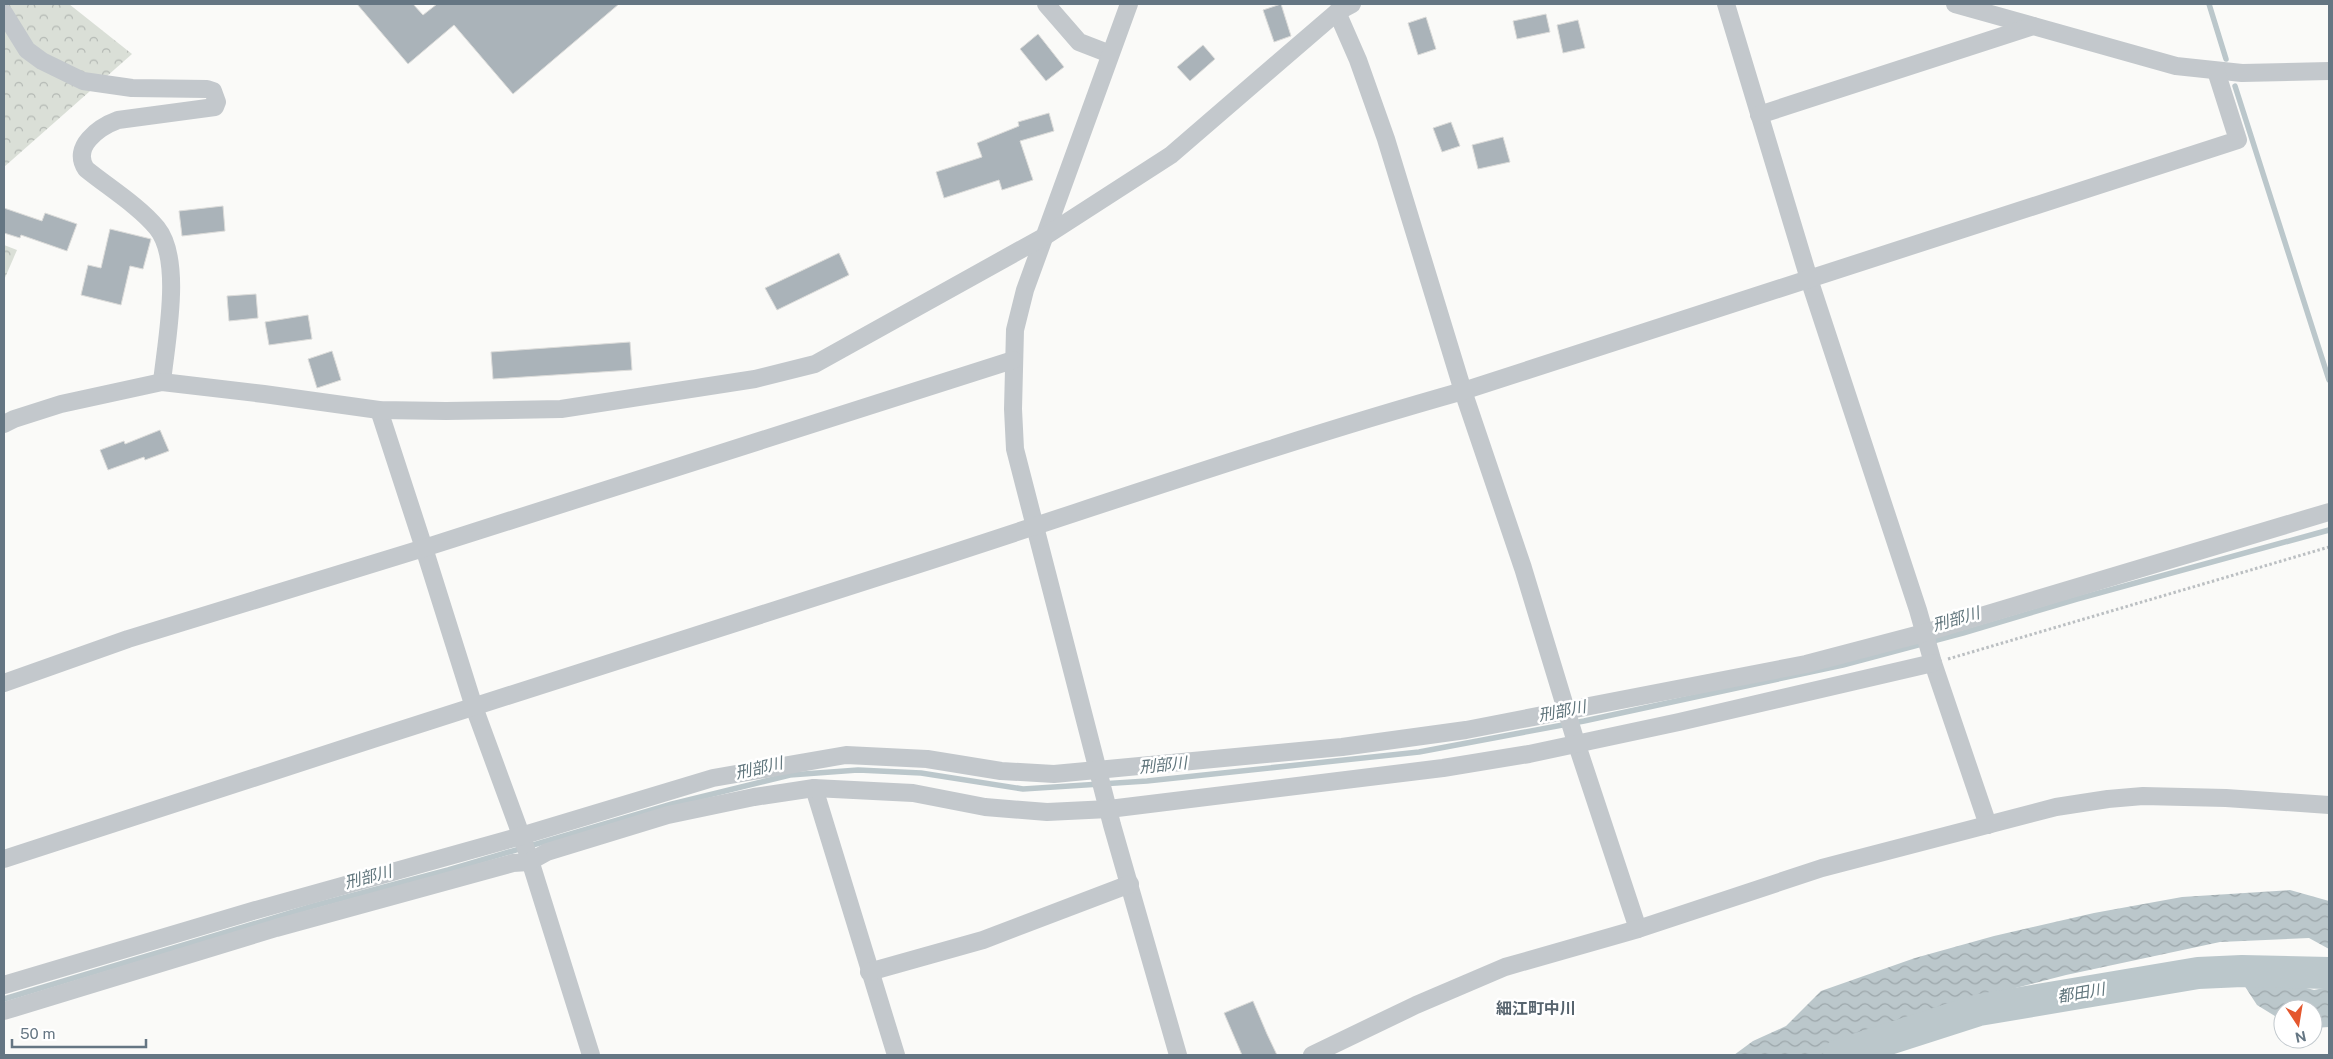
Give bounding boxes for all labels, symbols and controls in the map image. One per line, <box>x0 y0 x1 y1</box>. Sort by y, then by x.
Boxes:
water label: 刑部川 <box>1930 603 1984 635</box>
water label: 刑部川 <box>1537 697 1589 725</box>
water label: 刑部川 <box>733 753 786 783</box>
water label: 刑部川 <box>1138 753 1190 777</box>
water label: 刑部川 <box>342 861 396 892</box>
water label: 都田川 <box>2056 979 2108 1007</box>
district label: 細江町中川 <box>1496 999 1576 1018</box>
north arrow <box>2273 999 2323 1049</box>
scale bar <box>12 1016 146 1048</box>
text: 50 m <box>20 1025 55 1042</box>
text: N <box>2294 1028 2308 1046</box>

